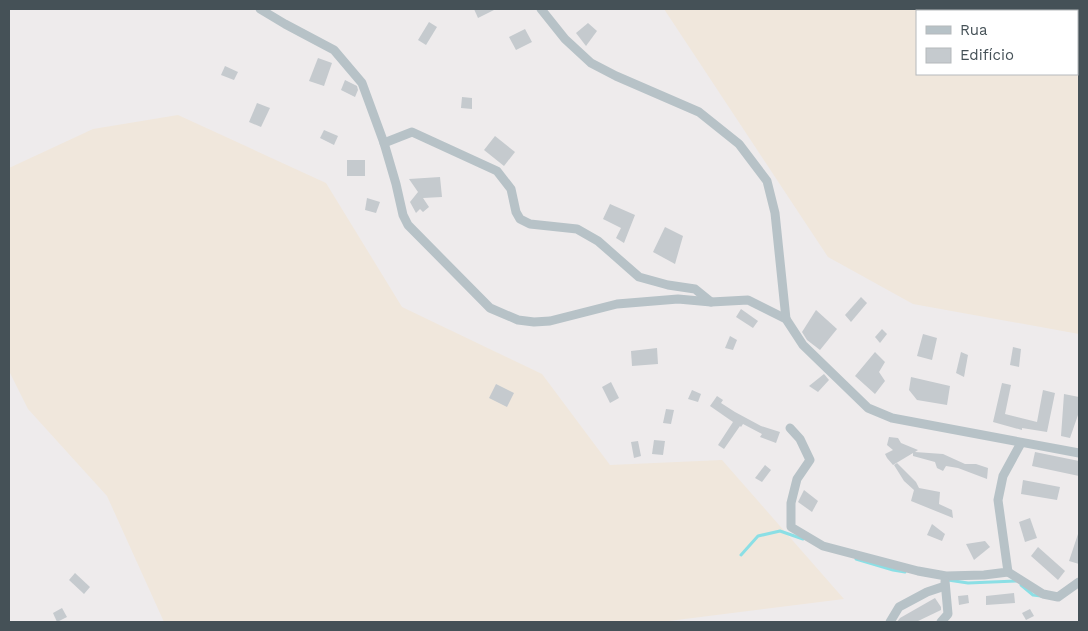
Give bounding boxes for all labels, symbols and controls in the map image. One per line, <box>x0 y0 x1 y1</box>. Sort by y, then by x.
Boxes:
legend <box>916 10 1078 75</box>
text: Rua <box>960 21 988 39</box>
text: Edifício <box>960 46 1014 64</box>

